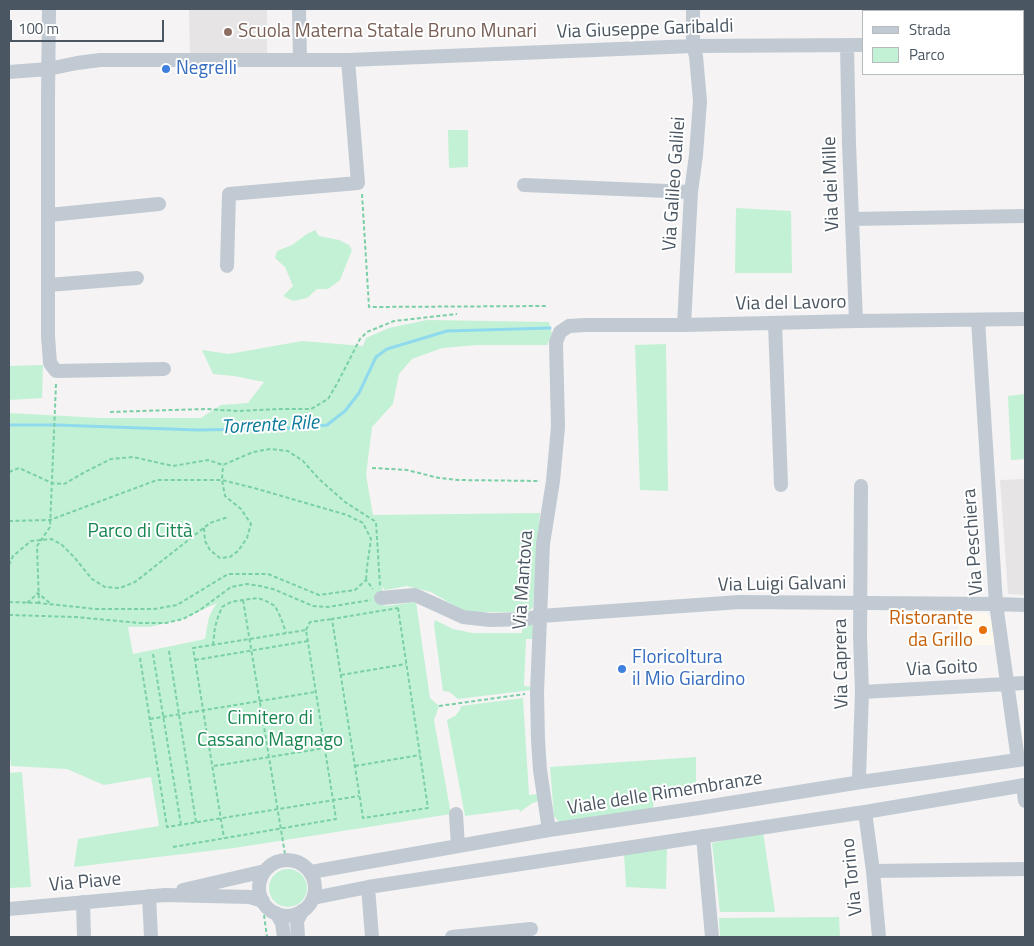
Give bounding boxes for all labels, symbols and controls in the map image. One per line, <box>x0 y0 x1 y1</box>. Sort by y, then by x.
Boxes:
scale bar <box>12 10 166 42</box>
legend <box>862 10 1024 75</box>
street label: Via Giuseppe Garibaldi <box>556 16 734 44</box>
text: 100 m <box>18 17 59 40</box>
text: Strada <box>909 18 950 41</box>
place label: Scuola Materna Statale Bruno Munari <box>238 21 537 43</box>
marker: Scuola Materna Statale Bruno Munari <box>222 26 234 38</box>
text: Parco <box>909 43 945 66</box>
place label: Negrelli <box>176 58 237 80</box>
marker: Negrelli <box>160 63 172 75</box>
street label: Via Galileo Galilei <box>659 116 691 252</box>
street label: Via dei Mille <box>819 136 845 232</box>
street label: Via del Lavoro <box>735 292 847 316</box>
water label: Torrente Rile <box>220 411 320 441</box>
street label: Via Peschiera <box>959 488 989 596</box>
park label: Parco di Città <box>87 521 193 543</box>
street label: Via Mantova <box>509 530 539 630</box>
street label: Via Luigi Galvani <box>717 572 847 598</box>
place label: Ristorante da Grillo <box>889 608 973 652</box>
street label: Via Caprera <box>830 618 854 710</box>
marker: Ristorante da Grillo <box>977 624 989 636</box>
place label: Floricoltura il Mio Giardino <box>632 647 745 691</box>
street label: Via Goito <box>906 656 978 682</box>
marker: Floricoltura il Mio Giardino <box>616 663 628 675</box>
park label: Cimitero di Cassano Magnago <box>197 708 343 752</box>
street label: Viale delle Rimembranze <box>566 767 764 821</box>
street label: Via Torino <box>838 837 868 917</box>
street label: Via Piave <box>48 868 122 898</box>

